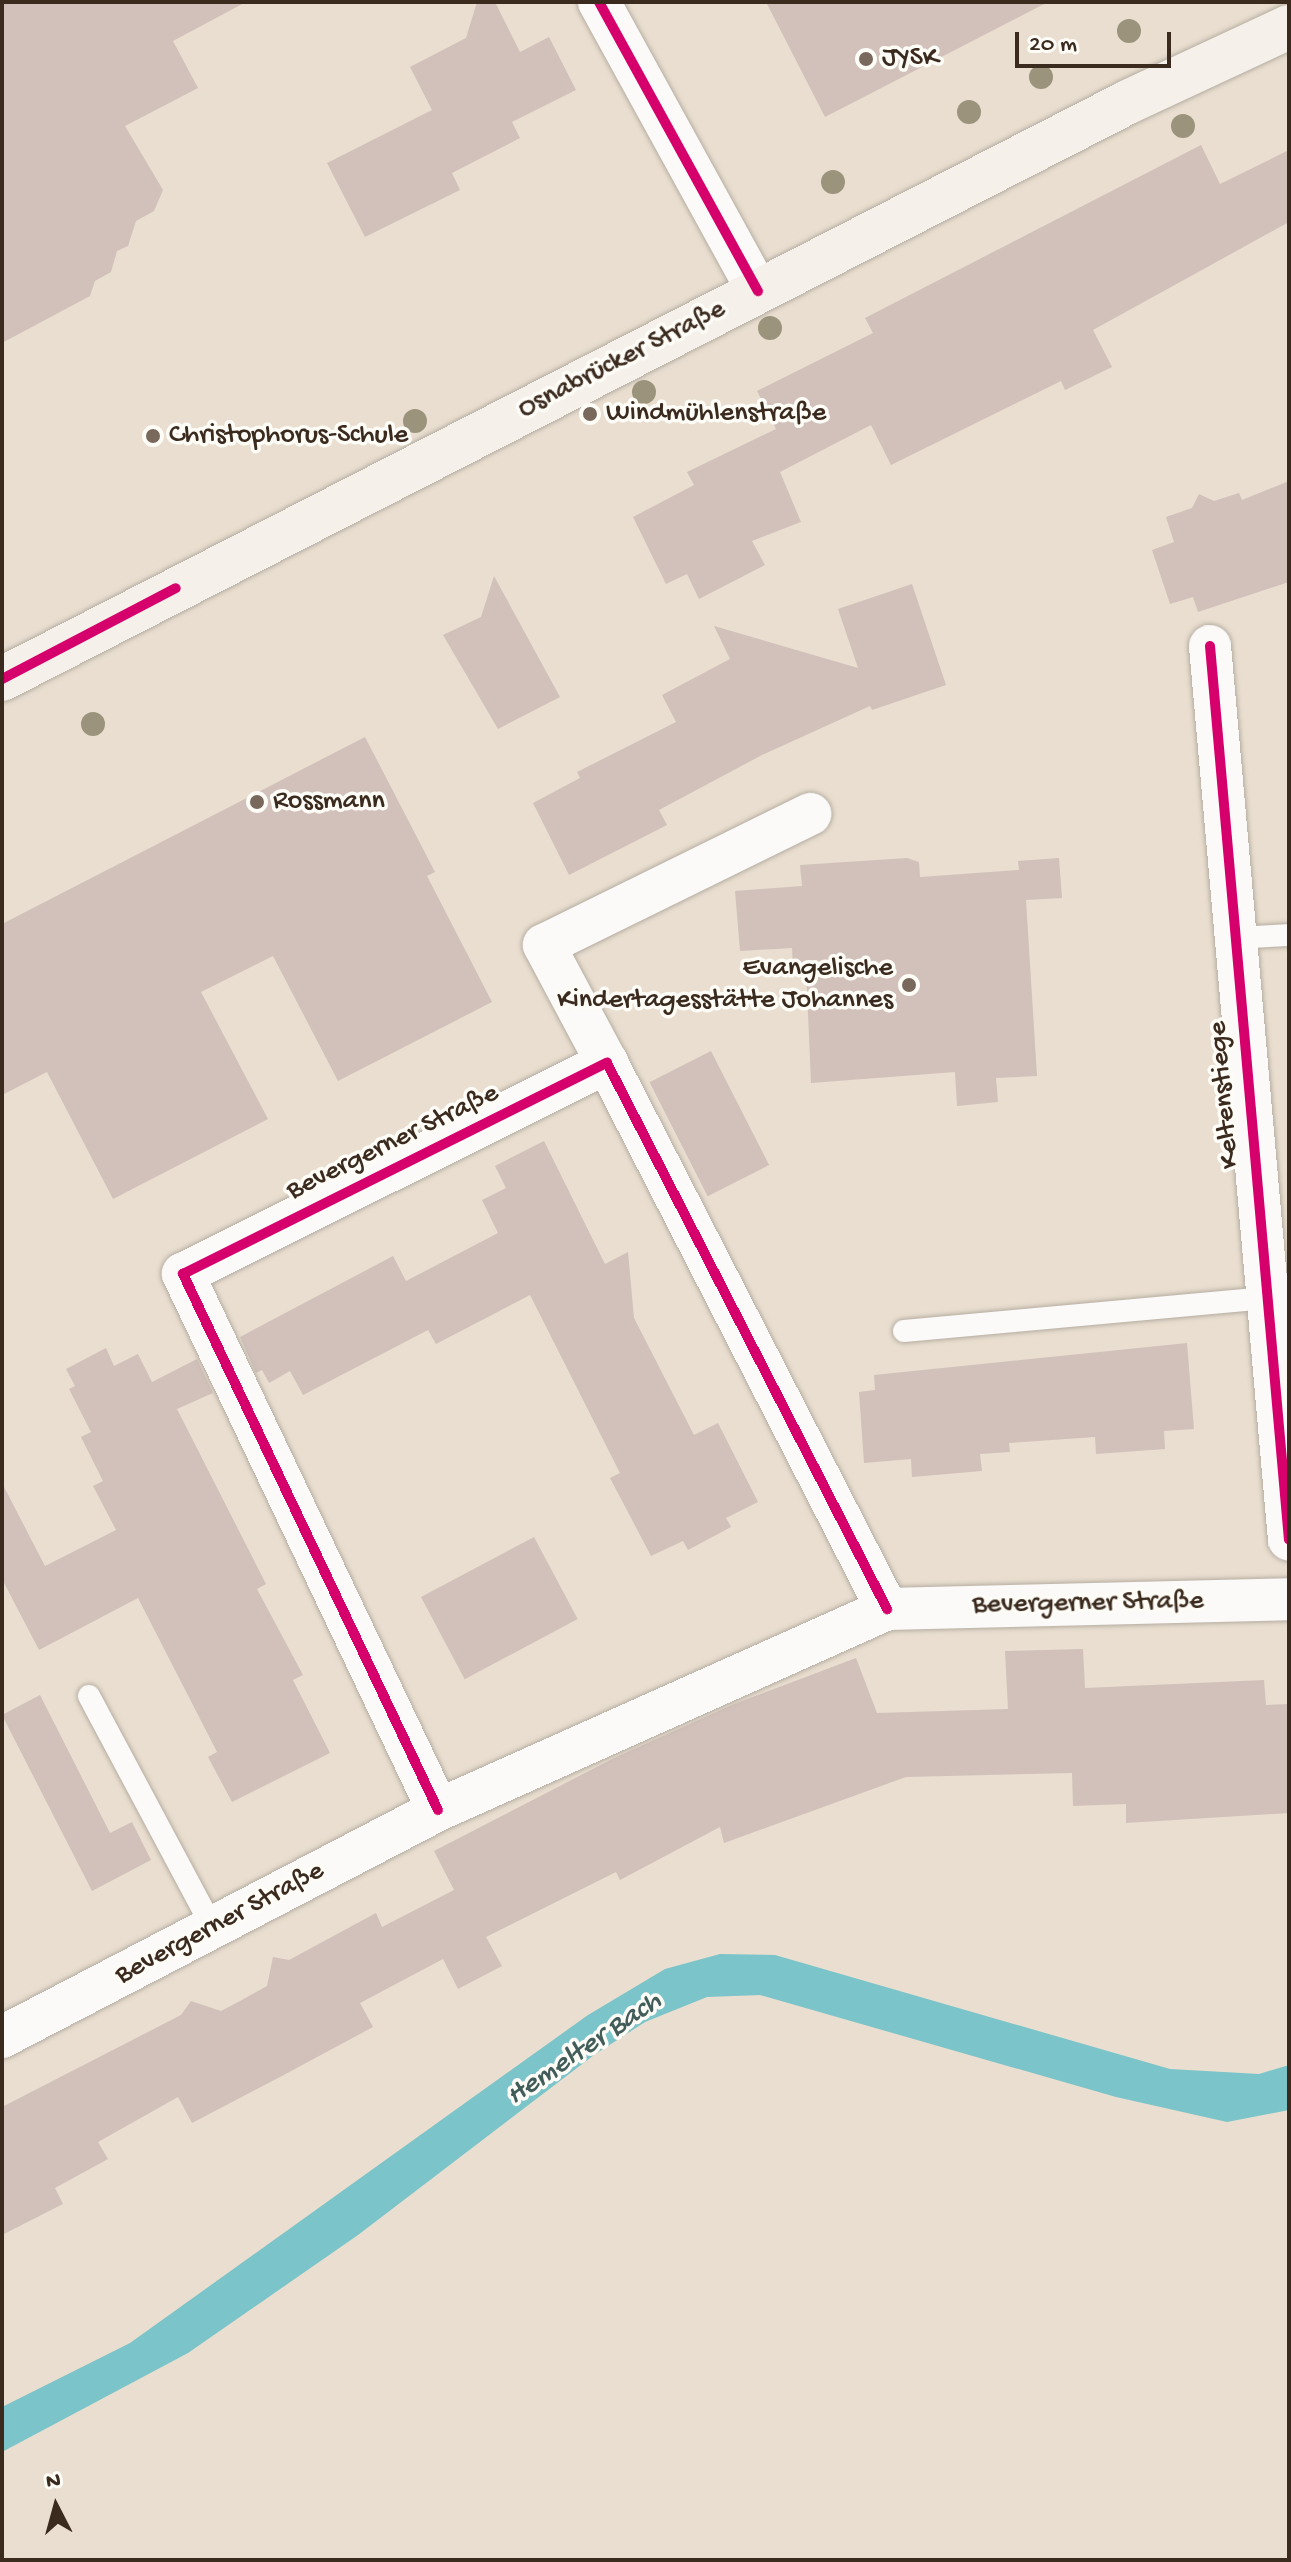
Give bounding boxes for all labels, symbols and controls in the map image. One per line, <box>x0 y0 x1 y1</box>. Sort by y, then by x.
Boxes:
scale bar <box>1019 16 1175 66</box>
text: 20 m <box>1029 31 1077 60</box>
place label: JYSK <box>882 42 938 76</box>
marker: JYSK <box>857 50 875 68</box>
street label: Osnabrücker Straße <box>513 293 731 427</box>
place label: Windmühlenstraße <box>606 397 826 431</box>
marker: Windmühlenstraße <box>581 405 599 423</box>
place label: Christophorus-Schule <box>169 419 408 453</box>
marker: Christophorus-Schule <box>144 427 162 445</box>
place label: Rossmann <box>273 785 385 819</box>
marker: Rossmann <box>248 793 266 811</box>
place label: Evangelische Kindertagesstätte Johannes <box>557 952 893 1018</box>
marker: Evangelische Kindertagesstätte Johannes <box>900 976 918 994</box>
street label: Keltenstiege <box>1202 1020 1248 1170</box>
street label: Bevergerner Straße <box>282 1077 504 1209</box>
street label: Bevergerner Straße <box>972 1585 1204 1623</box>
street label: Bevergerner Straße <box>110 1855 330 1993</box>
water label: Hemelter Bach <box>500 1985 670 2115</box>
north arrow <box>16 2466 96 2546</box>
text: N <box>45 2468 62 2496</box>

